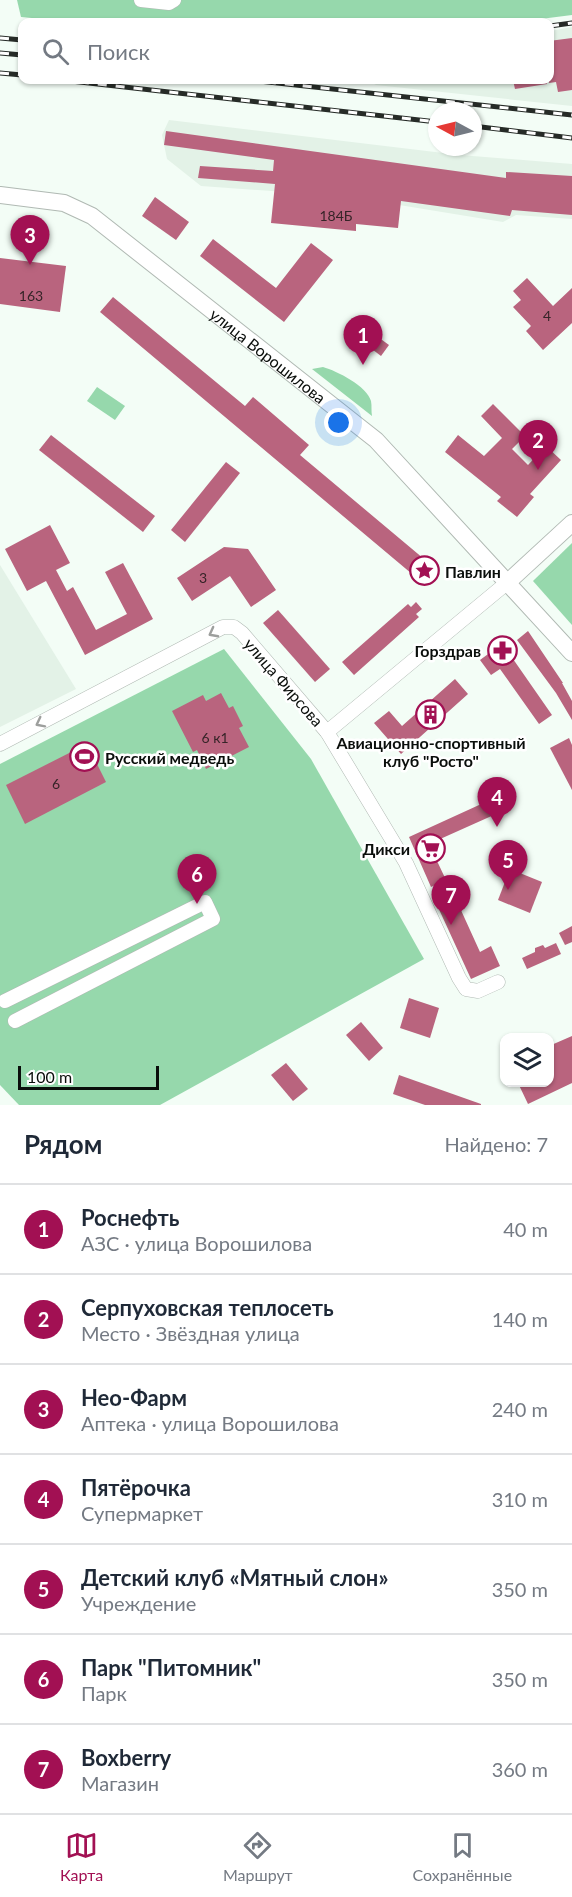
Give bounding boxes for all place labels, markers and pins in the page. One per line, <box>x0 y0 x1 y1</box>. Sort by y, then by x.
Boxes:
pin: 3 <box>10 216 50 265</box>
pin: 1 <box>344 316 382 365</box>
pin: 2 <box>518 420 558 470</box>
place icon: Павлин <box>408 555 440 587</box>
place label: Павлин <box>445 562 501 581</box>
pharmacy icon: Горздрав <box>486 634 518 666</box>
place label: Горздрав <box>414 641 481 660</box>
building icon: Авиационно-спортивный клуб "Росто" <box>415 698 447 730</box>
place label: Авиационно-спортивный клуб "Росто" <box>335 733 526 770</box>
sports icon: Русский медведь <box>68 741 100 773</box>
place label: Русский медведь <box>105 748 234 767</box>
pin: 4 <box>478 778 516 827</box>
supermarket icon: Дикси <box>415 832 447 864</box>
place label: Дикси <box>362 839 410 858</box>
pin: 5 <box>488 840 528 890</box>
pin: 6 <box>178 854 216 904</box>
pin: 7 <box>432 876 470 925</box>

